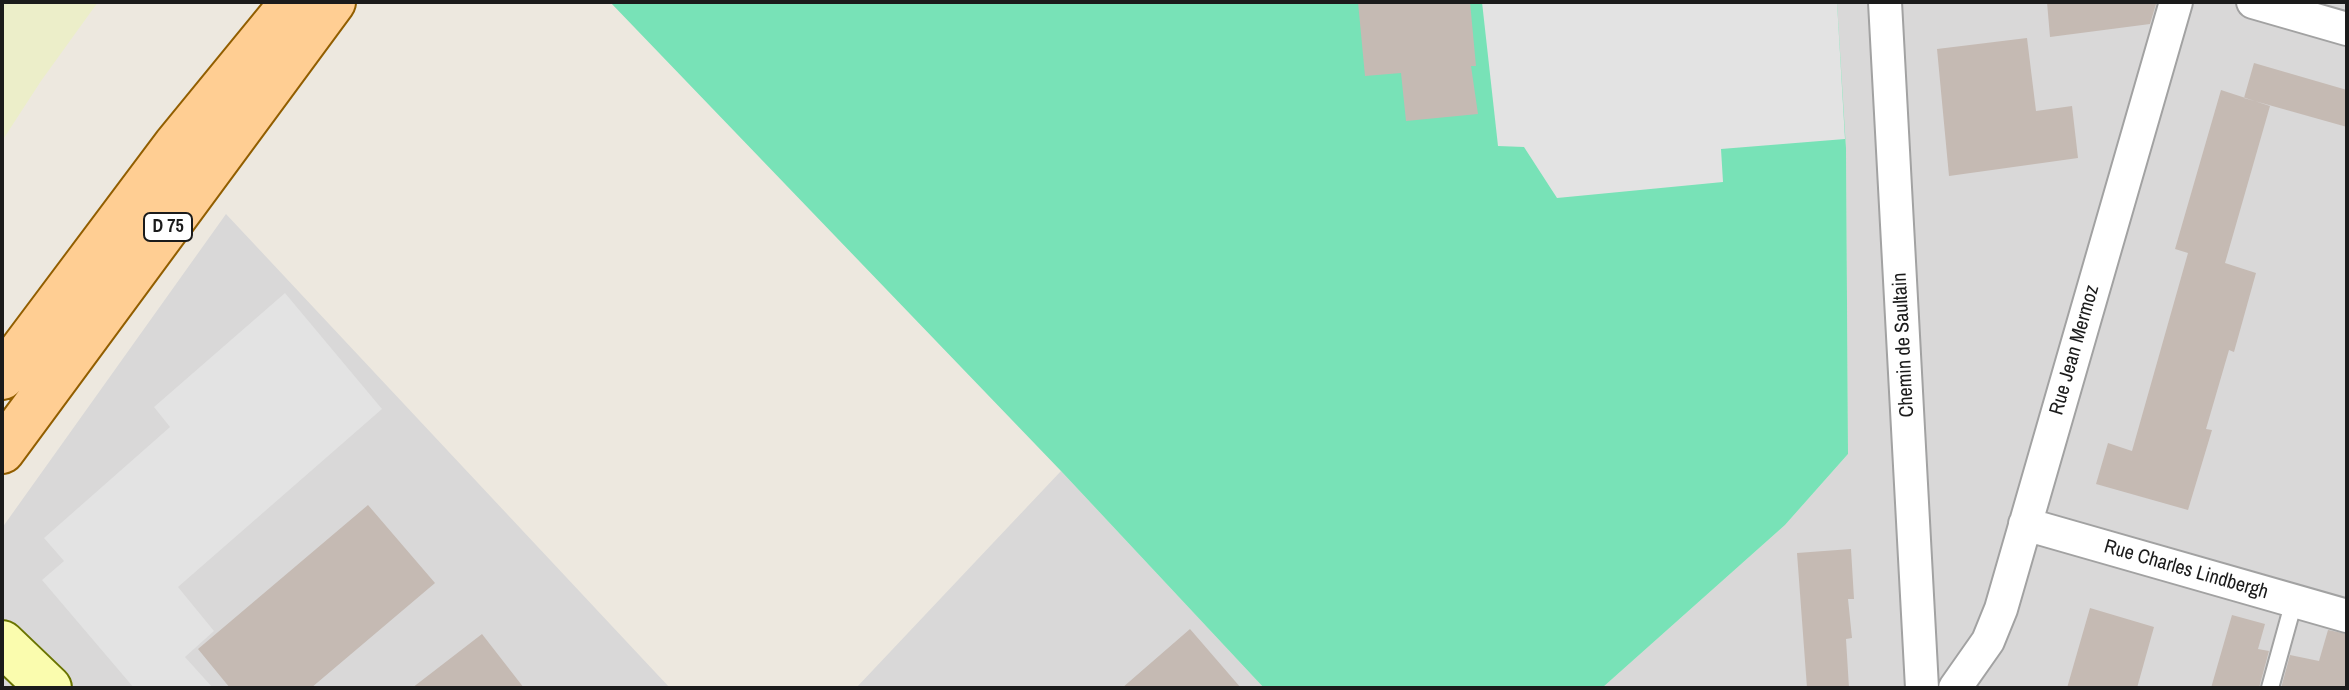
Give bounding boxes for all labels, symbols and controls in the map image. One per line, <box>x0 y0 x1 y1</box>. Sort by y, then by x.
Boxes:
road number: D 75 <box>144 213 192 241</box>
street label: Chemin de Saultain <box>1888 272 1920 418</box>
street label: Rue Jean Mermoz <box>2045 282 2105 418</box>
street label: Rue Charles Lindbergh <box>2101 535 2271 605</box>

